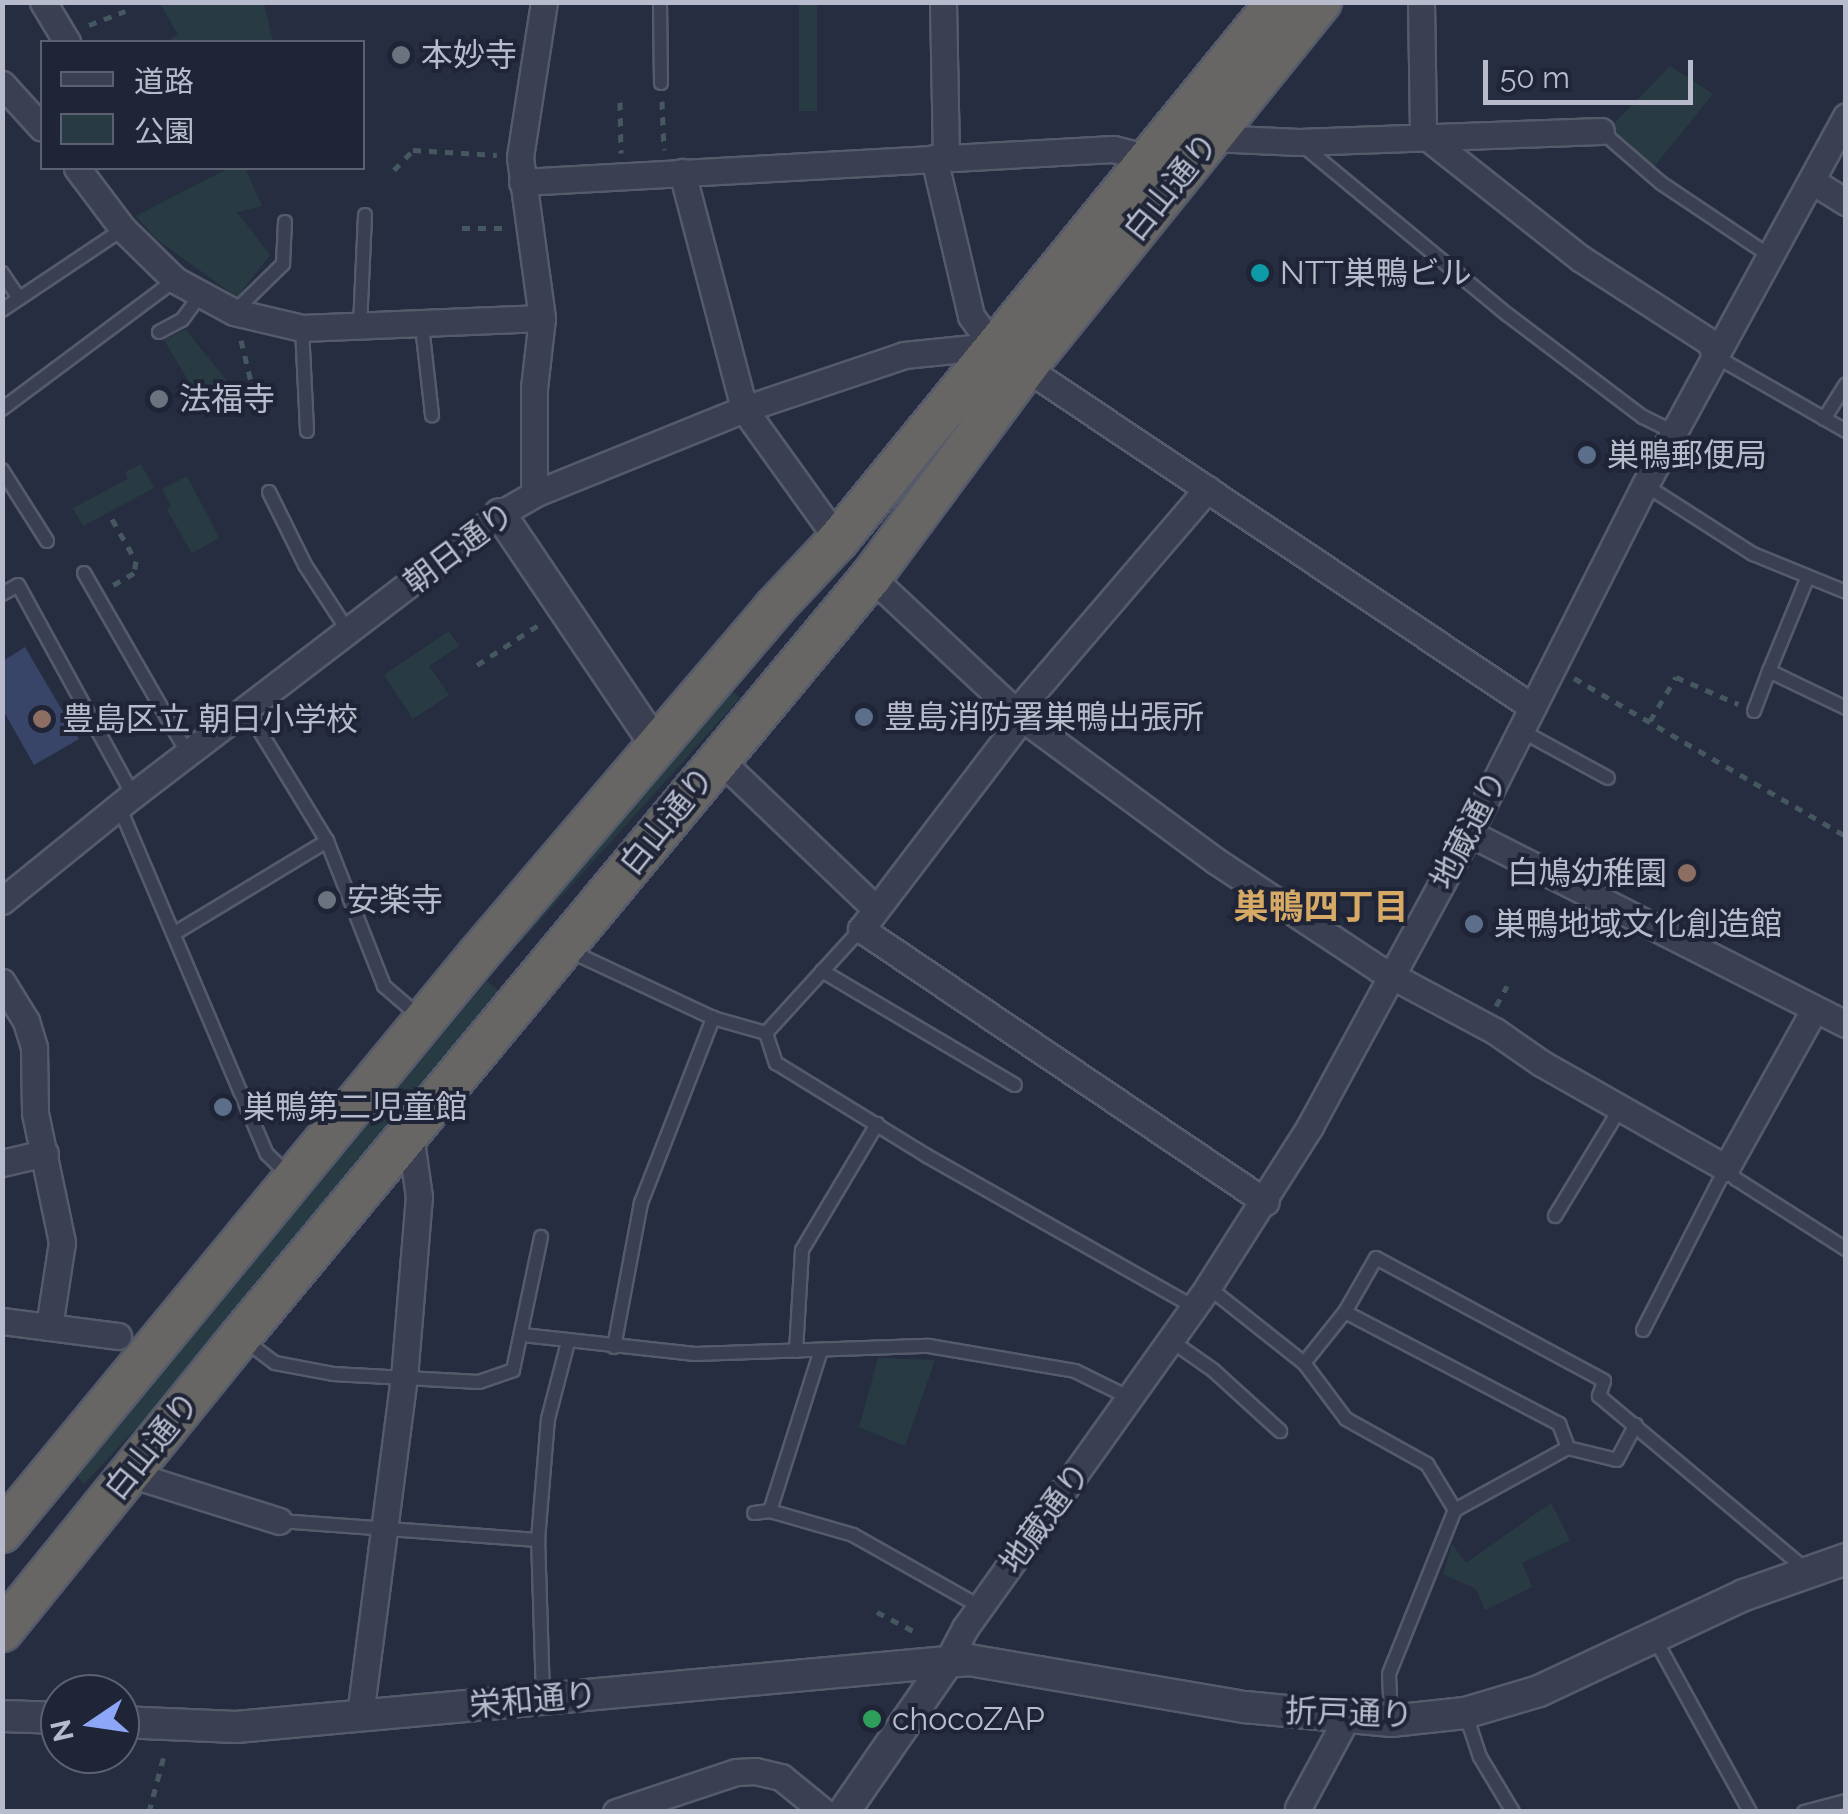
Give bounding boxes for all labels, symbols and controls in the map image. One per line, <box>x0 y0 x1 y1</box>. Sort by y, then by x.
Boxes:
place label: 本妙寺 <box>421 36 517 74</box>
legend <box>40 40 365 170</box>
scale bar <box>1488 40 1698 102</box>
marker: 本妙寺 <box>390 44 412 66</box>
text: 50 m <box>1500 60 1570 95</box>
text: 道路 <box>134 64 194 99</box>
text: 公園 <box>134 114 194 149</box>
street label: 白山通り <box>1116 125 1226 249</box>
place label: NTT巣鴨ビル <box>1280 254 1472 292</box>
marker: NTT巣鴨ビル <box>1249 262 1271 284</box>
place label: 法福寺 <box>179 380 275 418</box>
marker: 法福寺 <box>148 388 170 410</box>
place label: 巣鴨郵便局 <box>1607 436 1767 474</box>
marker: 巣鴨郵便局 <box>1576 444 1598 466</box>
street label: 朝日通り <box>396 494 522 602</box>
place label: 豊島消防署巣鴨出張所 <box>884 698 1204 736</box>
place label: 豊島区立 朝日小学校 <box>62 700 358 738</box>
marker: 豊島消防署巣鴨出張所 <box>853 706 875 728</box>
marker: 豊島区立 朝日小学校 <box>31 708 53 730</box>
street label: 白山通り <box>612 759 722 883</box>
street label: 地蔵通り <box>1423 764 1515 896</box>
place label: 白鳩幼稚園 <box>1507 854 1667 892</box>
marker: 白鳩幼稚園 <box>1676 862 1698 884</box>
place label: 安楽寺 <box>347 881 443 919</box>
district label: 巣鴨四丁目 <box>1234 886 1408 928</box>
marker: 安楽寺 <box>316 889 338 911</box>
place label: 巣鴨地域文化創造館 <box>1494 905 1782 943</box>
marker: 巣鴨地域文化創造館 <box>1463 913 1485 935</box>
place label: 巣鴨第二児童館 <box>243 1088 467 1126</box>
marker: 巣鴨第二児童館 <box>212 1096 234 1118</box>
street label: 白山通り <box>97 1384 207 1508</box>
street label: 地蔵通り <box>992 1455 1098 1581</box>
north arrow <box>40 1674 140 1774</box>
street label: 栄和通り <box>468 1675 598 1725</box>
street label: 折戸通り <box>1284 1692 1414 1734</box>
place label: chocoZAP <box>892 1700 1045 1738</box>
marker: chocoZAP <box>861 1708 883 1730</box>
text: N <box>44 1716 81 1745</box>

